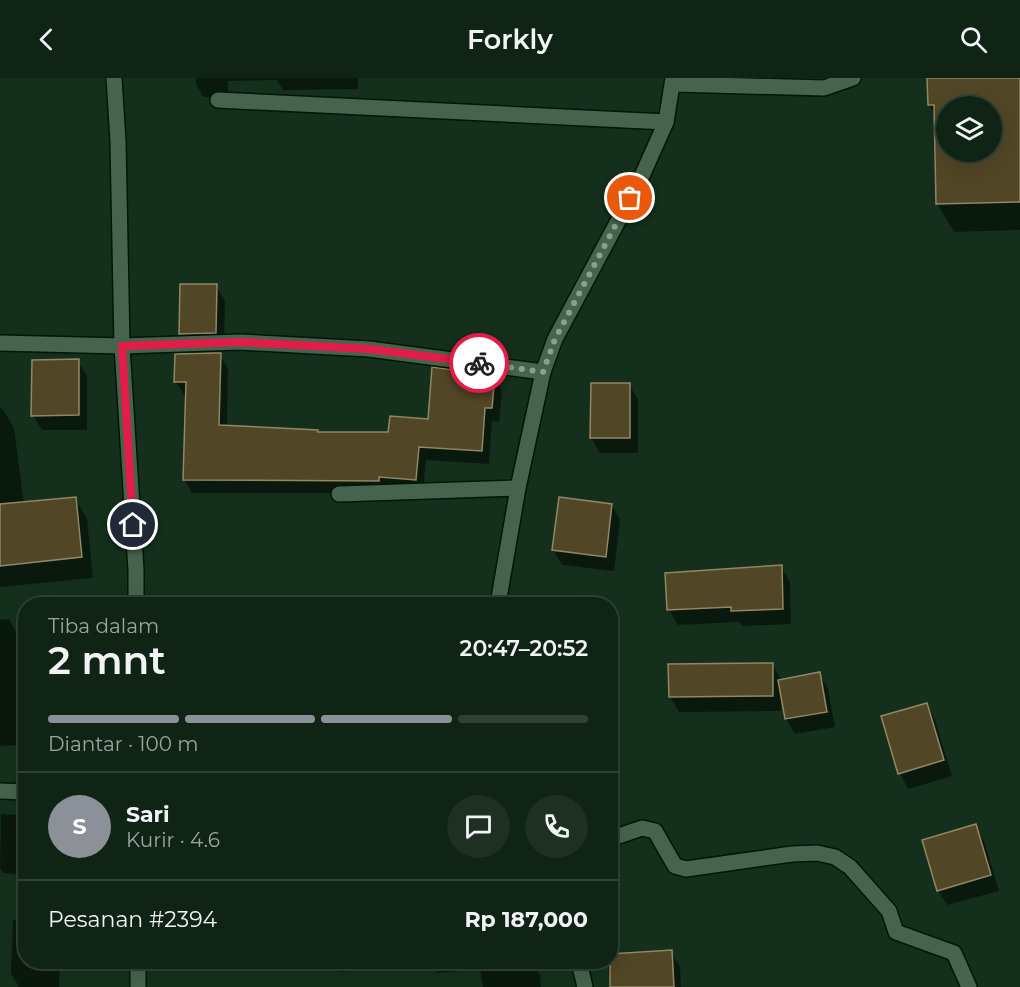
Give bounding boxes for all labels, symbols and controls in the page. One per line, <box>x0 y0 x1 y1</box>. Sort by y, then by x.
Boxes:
icon: back <box>30 23 63 56</box>
text: Forkly <box>467 23 553 56</box>
icon: search <box>957 23 990 56</box>
map controls <box>936 96 1002 162</box>
button: layers <box>936 96 1002 162</box>
pin <box>604 172 655 223</box>
icon: bag <box>613 181 646 214</box>
courier <box>449 333 509 393</box>
icon: bike <box>463 347 496 380</box>
pin <box>107 499 158 550</box>
icon: home <box>116 508 149 541</box>
text: Tiba dalam <box>48 614 159 638</box>
text: 20:47–20:52 <box>460 635 588 662</box>
text: 2 mnt <box>48 636 166 684</box>
text: Diantar · 100 m <box>48 732 198 756</box>
button: chat <box>447 795 510 858</box>
button: phone <box>525 795 588 858</box>
text: Sari <box>126 801 170 828</box>
text: S <box>72 813 87 840</box>
text: Kurir · 4.6 <box>126 828 220 852</box>
text: Pesanan #2394 <box>48 906 217 933</box>
text: Rp 187,000 <box>464 906 588 933</box>

